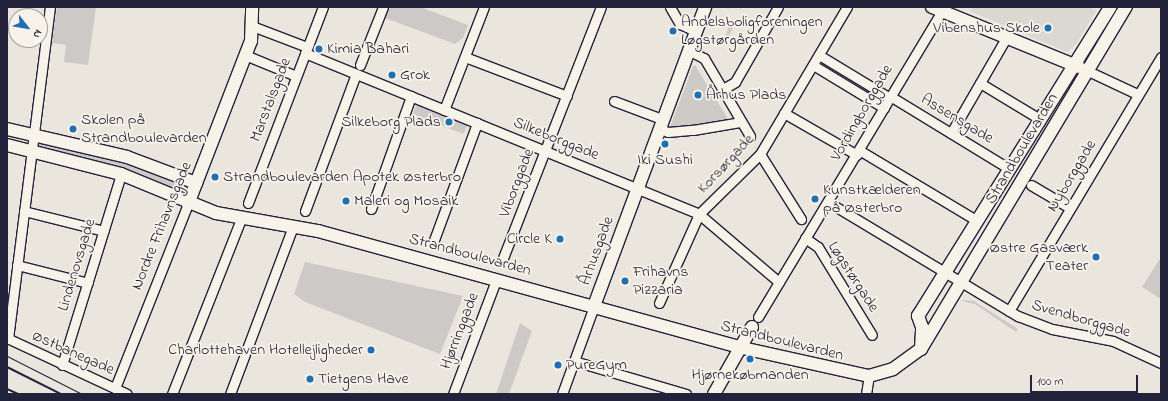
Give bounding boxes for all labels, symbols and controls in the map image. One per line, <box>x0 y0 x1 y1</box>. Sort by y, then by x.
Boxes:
north arrow <box>8 8 48 48</box>
place label: Andelsboligforeningen Løgstørgården <box>681 12 823 50</box>
place label: Vibenshus Skole <box>933 18 1040 38</box>
marker: Vibenshus Skole <box>1043 23 1053 33</box>
text: N <box>29 26 46 41</box>
marker: Andelsboligforeningen Løgstørgården <box>668 26 678 36</box>
place label: Kimia Bahari <box>327 39 409 59</box>
marker: Kimia Bahari <box>314 44 324 54</box>
street label: Marstalsgade <box>246 55 296 145</box>
street label: Vordingborggade <box>827 61 897 165</box>
place label: Grok <box>400 65 430 85</box>
marker: Grok <box>387 70 397 80</box>
place label: Århus Plads <box>706 85 786 105</box>
marker: Århus Plads <box>693 90 703 100</box>
street label: Assensgade <box>917 90 997 148</box>
street label: Strandboulevarden <box>981 90 1063 208</box>
place label: Skolen på Strandboulevarden <box>81 110 207 148</box>
place label: Silkeborg Plads <box>341 112 441 132</box>
street label: Silkeborggade <box>510 113 602 165</box>
marker: Silkeborg Plads <box>444 117 454 127</box>
marker: Skolen på Strandboulevarden <box>68 124 78 134</box>
street label: Korsørgade <box>694 130 758 198</box>
street label: Nyborggade <box>1043 137 1101 215</box>
marker: Iki Sushi <box>660 139 670 149</box>
street label: Viborggade <box>495 146 539 220</box>
place label: Iki Sushi <box>637 150 693 170</box>
street label: Nordre Frihavnsgade <box>128 159 196 293</box>
place label: Strandboulevarden Apotek Østerbro <box>223 167 461 187</box>
marker: Strandboulevarden Apotek Østerbro <box>210 172 220 182</box>
place label: Kunstkælderen på Østerbro <box>823 180 921 218</box>
place label: Maleri og Mosaik <box>354 191 458 211</box>
marker: Kunstkælderen på Østerbro <box>810 194 820 204</box>
marker: Maleri og Mosaik <box>341 196 351 206</box>
street label: Århusgade <box>576 214 618 288</box>
street label: Lindenovsgade <box>54 217 100 313</box>
street label: Strandboulevarden <box>407 229 533 281</box>
place label: Circle K <box>507 229 552 249</box>
marker: Circle K <box>555 234 565 244</box>
street label: Løgstørgade <box>823 238 883 316</box>
place label: Østre Gasværk Teater <box>989 238 1088 276</box>
marker: Østre Gasværk Teater <box>1091 252 1101 262</box>
place label: Frihavns Pizzaria <box>633 262 688 300</box>
marker: Frihavns Pizzaria <box>620 276 630 286</box>
street label: Hjørringgade <box>437 290 483 372</box>
street label: Svendborggade <box>1029 296 1133 342</box>
street label: Strandboulevarden <box>719 316 845 366</box>
street label: Østbanegade <box>29 326 117 380</box>
place label: Charlottehaven Hotellejligheder <box>168 340 363 360</box>
marker: Charlottehaven Hotellejligheder <box>366 345 376 355</box>
marker: Hjørnekøbmanden <box>745 354 755 364</box>
place label: PureGym <box>566 355 627 375</box>
marker: PureGym <box>553 360 563 370</box>
place label: Hjørnekøbmanden <box>691 365 809 385</box>
scale bar <box>1032 367 1140 393</box>
place label: Tietgens Have <box>318 369 409 389</box>
text: 100 m <box>1037 373 1064 391</box>
marker: Tietgens Have <box>305 374 315 384</box>

